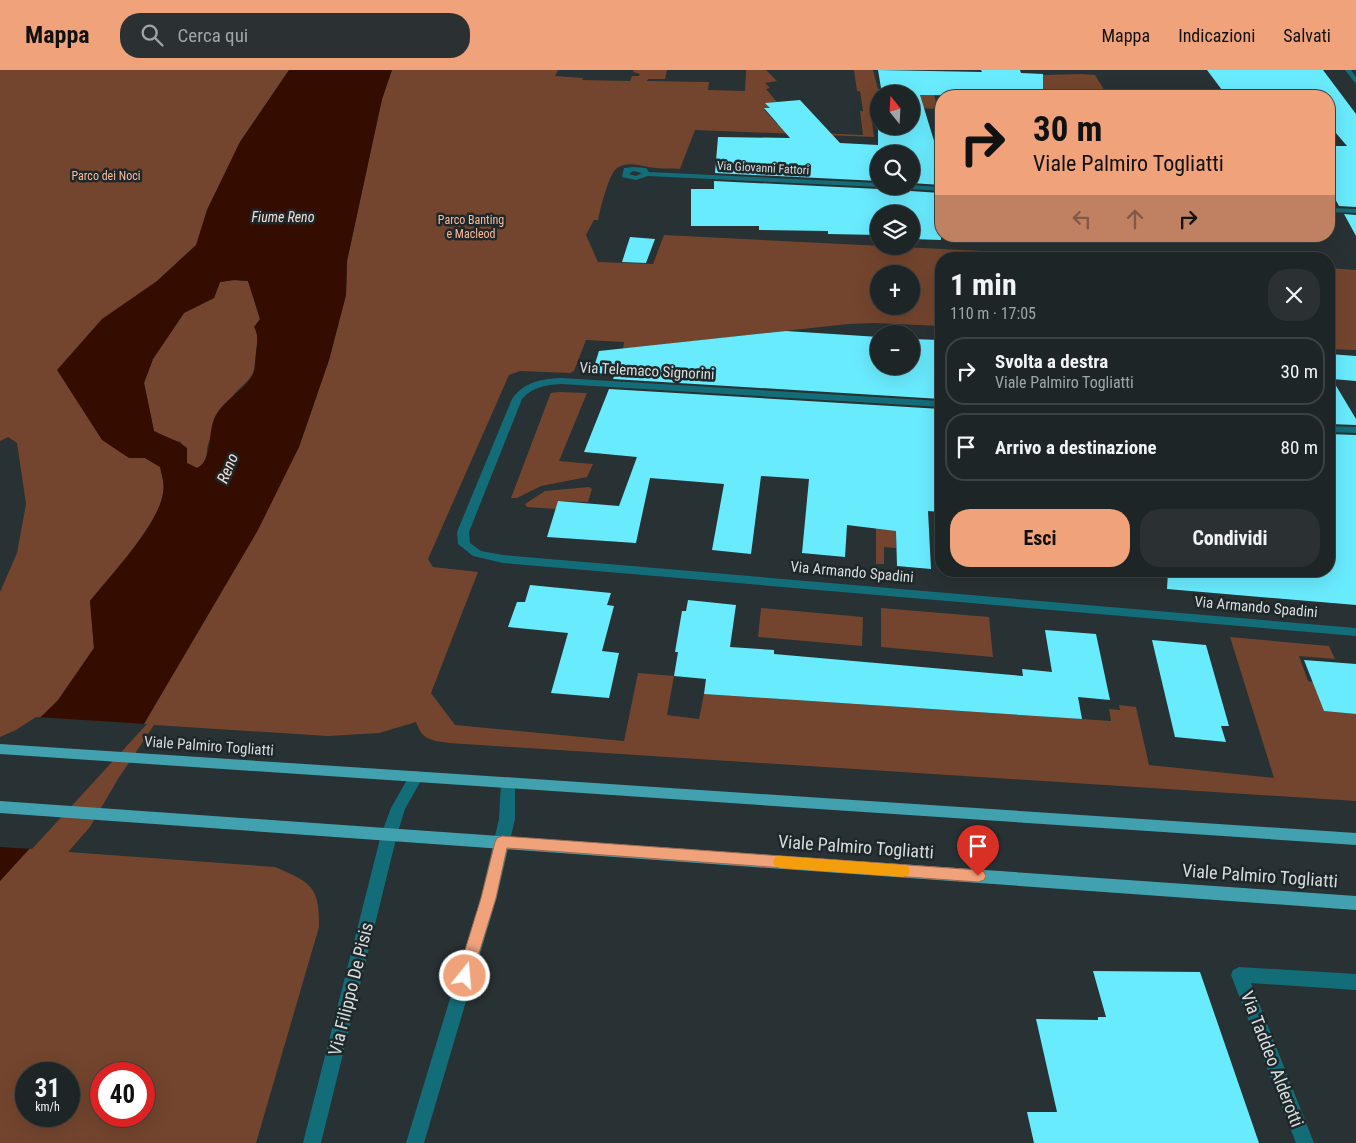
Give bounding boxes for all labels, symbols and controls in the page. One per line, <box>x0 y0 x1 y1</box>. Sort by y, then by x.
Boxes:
search box <box>120 13 470 58</box>
text: Mappa <box>25 21 90 49</box>
icon: search <box>138 21 166 49</box>
text: Cerca qui <box>178 24 248 47</box>
text: Mappa <box>1102 25 1150 46</box>
text: Indicazioni <box>1178 25 1255 46</box>
text: Salvati <box>1283 25 1331 46</box>
north arrow <box>870 85 920 135</box>
map controls <box>870 85 920 375</box>
text: 30 m <box>1033 109 1102 150</box>
icon: right <box>950 110 1015 175</box>
button: search <box>870 145 920 195</box>
text: Viale Palmiro Togliatti <box>1033 151 1224 176</box>
street label: Via Giovanni Fattori <box>716 159 810 177</box>
park label: Parco dei Noci <box>71 169 141 183</box>
button: layers <box>870 205 920 255</box>
icon: left <box>1068 205 1096 233</box>
icon: ahead <box>1121 205 1149 233</box>
icon: right <box>1174 205 1202 233</box>
water label: Fiume Reno <box>252 209 315 225</box>
park label: Parco Banting e Macleod <box>438 213 504 241</box>
button: + <box>870 265 920 315</box>
text: 1 min <box>950 267 1017 302</box>
button: close <box>1268 269 1320 321</box>
text: 110 m · 17:05 <box>950 304 1036 323</box>
button: − <box>870 325 920 375</box>
text: Svolta a destra <box>995 350 1108 373</box>
icon: right <box>952 357 980 385</box>
street label: Via Telemaco Signorini <box>579 358 715 384</box>
text: 30 m <box>1281 360 1318 383</box>
text: Viale Palmiro Togliatti <box>995 373 1134 392</box>
icon: arrive <box>952 433 980 461</box>
text: Arrivo a destinazione <box>995 436 1157 459</box>
text: 80 m <box>1281 436 1318 459</box>
water label: Reno <box>213 450 242 486</box>
button: Esci <box>950 509 1130 567</box>
button: Condividi <box>1140 509 1320 567</box>
street label: Via Armando Spadini <box>790 558 914 586</box>
street label: Via Armando Spadini <box>1194 593 1318 621</box>
street label: Viale Palmiro Togliatti <box>143 732 275 760</box>
pin <box>957 825 999 876</box>
street label: Viale Palmiro Togliatti <box>777 831 935 862</box>
icon: arrive <box>964 832 992 860</box>
street label: Viale Palmiro Togliatti <box>1181 860 1339 891</box>
street label: Via Filippo De Pisis <box>324 920 377 1058</box>
position arrow <box>438 949 490 1001</box>
street label: Via Taddeo Alderotti <box>1237 988 1308 1130</box>
speed limit sign: 40 <box>90 1062 155 1127</box>
text: 31 <box>35 1074 60 1103</box>
text: km/h <box>35 1100 60 1114</box>

